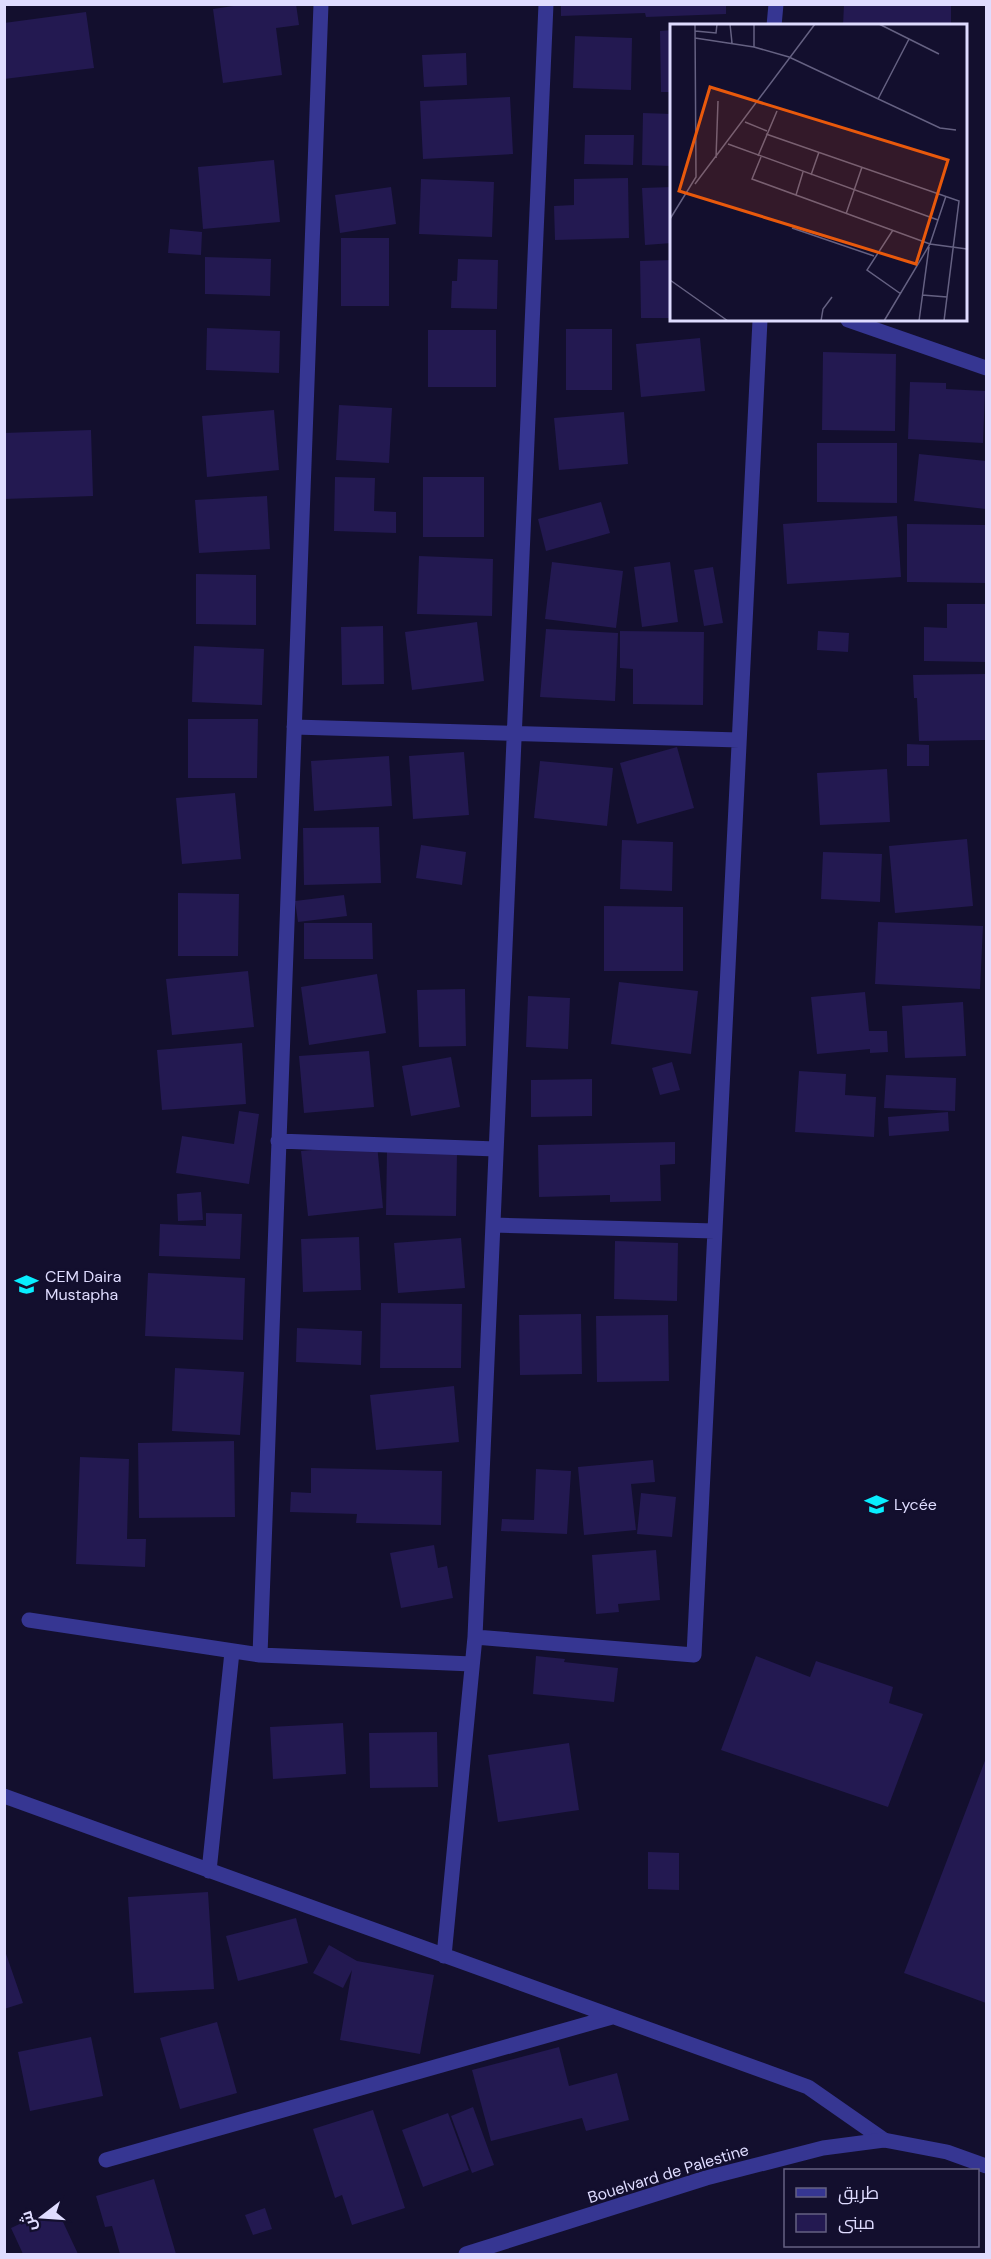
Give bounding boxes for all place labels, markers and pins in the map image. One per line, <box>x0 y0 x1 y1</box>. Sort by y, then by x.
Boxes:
place label: CEM Daira Mustapha <box>45 1266 121 1305</box>
school or university icon: CEM Daira Mustapha <box>14 1272 40 1298</box>
school or university icon: Lycée <box>863 1491 889 1517</box>
place label: Lycée <box>894 1494 937 1515</box>

